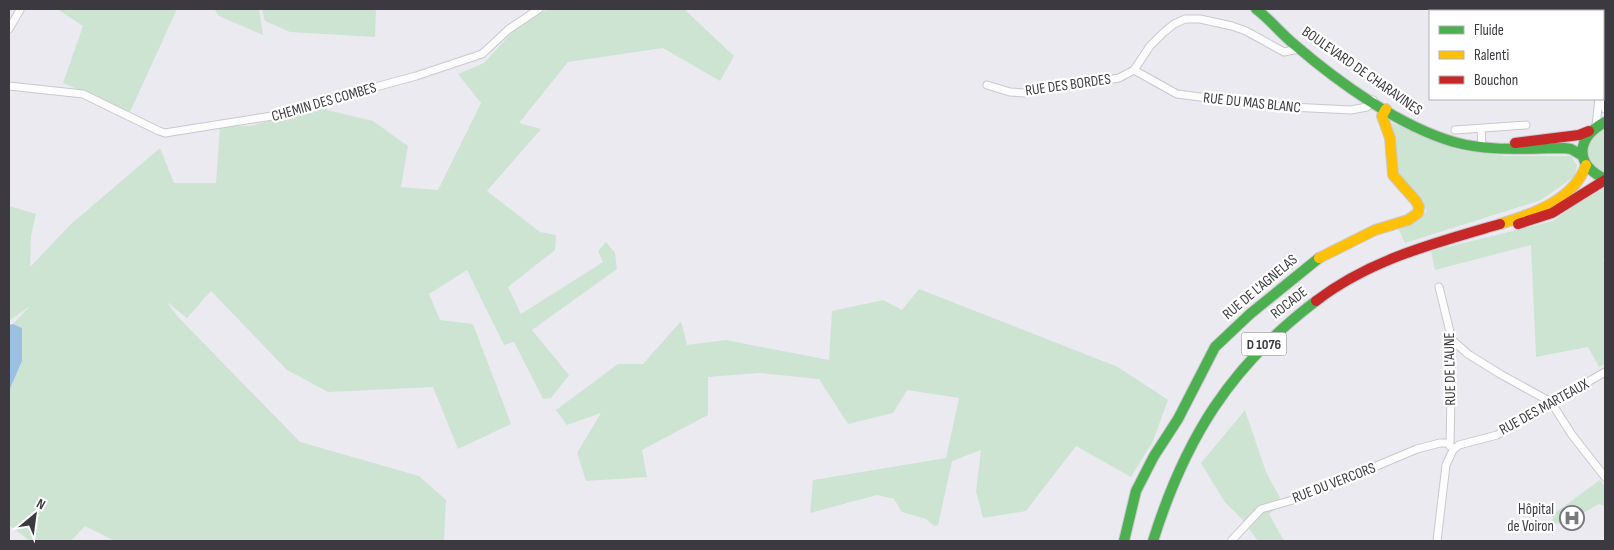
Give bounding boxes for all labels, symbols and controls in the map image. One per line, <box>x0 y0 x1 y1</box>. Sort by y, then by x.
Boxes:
legend <box>1429 10 1604 100</box>
text: Fluide <box>1474 21 1504 40</box>
street label: BOULEVARD DE CHARAVINES <box>1298 22 1426 120</box>
text: Ralenti <box>1474 46 1509 65</box>
street label: RUE DES BORDES <box>1024 70 1112 100</box>
text: Bouchon <box>1474 71 1518 90</box>
street label: CHEMIN DES COMBES <box>269 78 379 126</box>
street label: RUE DU MAS BLANC <box>1202 88 1302 118</box>
street label: RUE DE L'AGNELAS <box>1219 250 1301 324</box>
street label: ROCADE <box>1267 283 1311 323</box>
road number: D 1076 <box>1242 332 1286 356</box>
street label: RUE DE L'AUNE <box>1440 332 1460 406</box>
street label: RUE DES MARTEAUX <box>1496 374 1593 439</box>
street label: RUE DU VERCORS <box>1290 458 1378 508</box>
north arrow <box>10 490 60 540</box>
text: N <box>34 495 48 513</box>
place label: Hôpital de Voiron <box>1507 500 1554 536</box>
hospital icon: Hôpital de Voiron <box>1559 505 1585 531</box>

